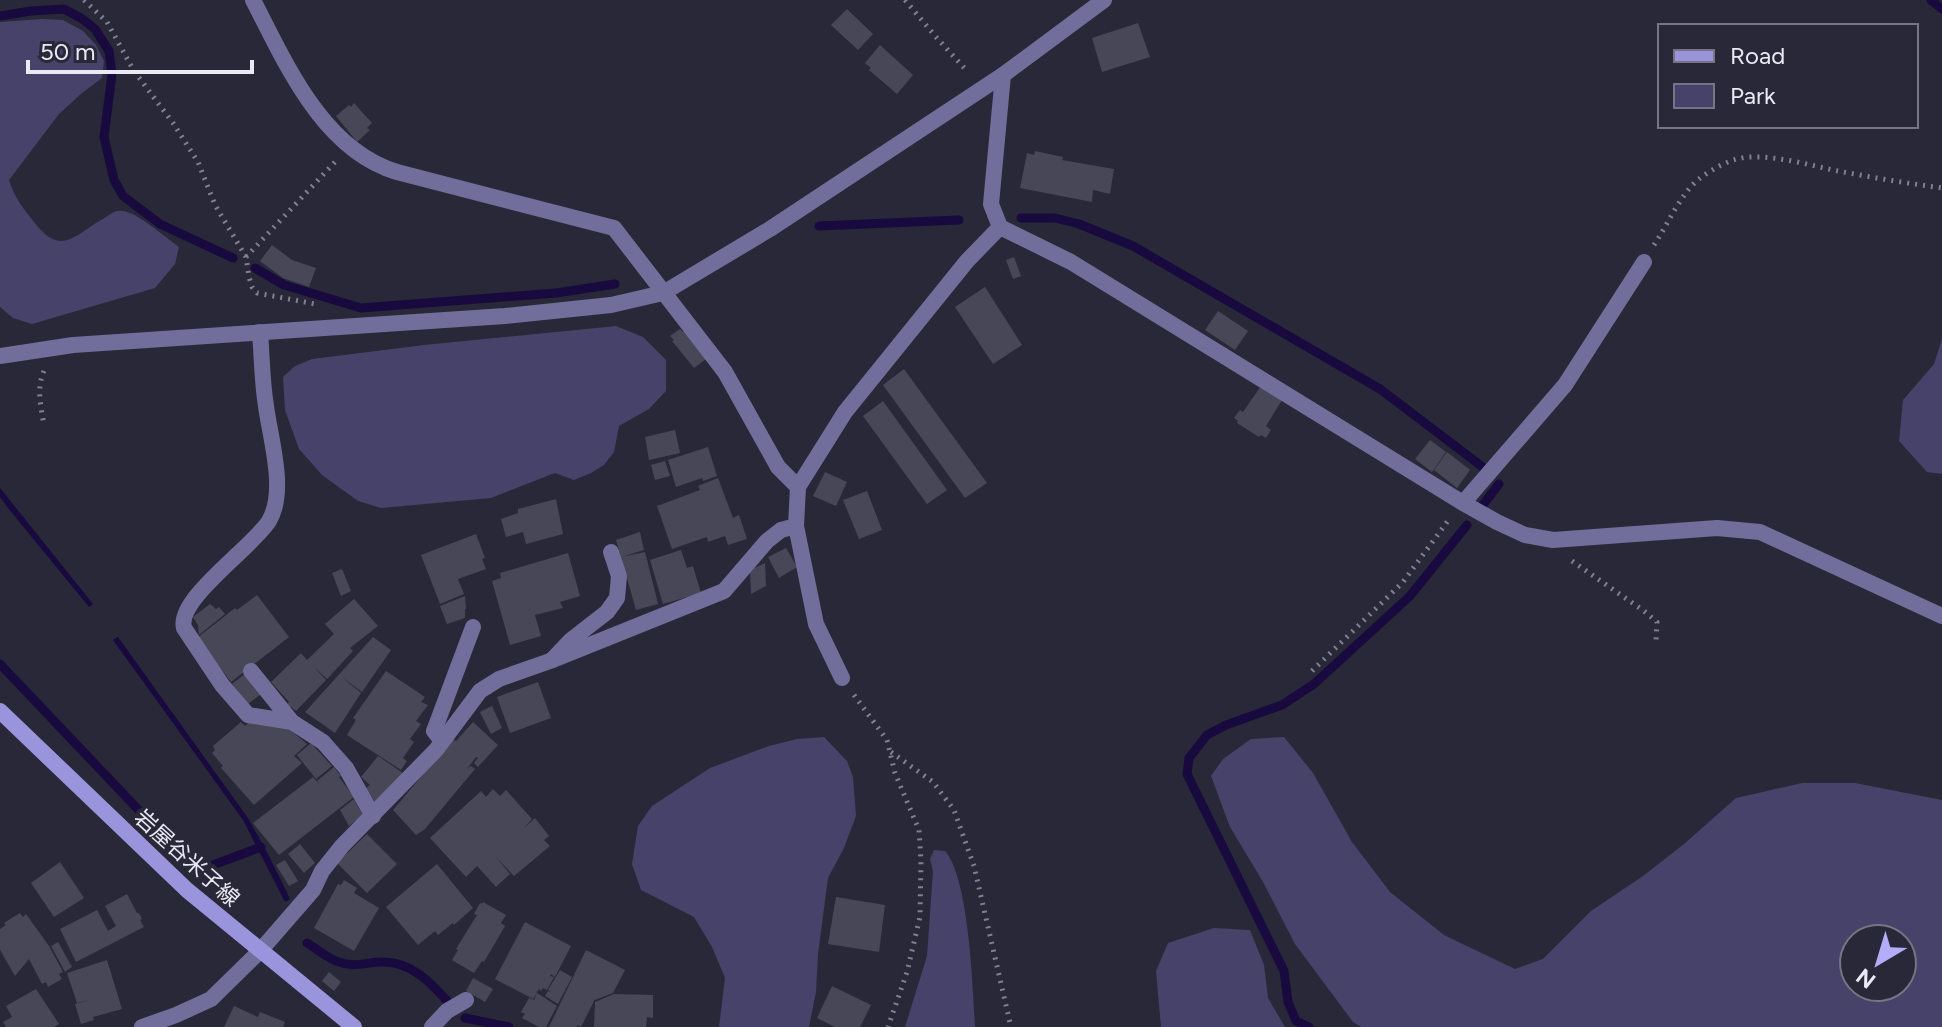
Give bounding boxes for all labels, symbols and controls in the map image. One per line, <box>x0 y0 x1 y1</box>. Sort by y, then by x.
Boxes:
scale bar <box>28 24 252 74</box>
legend <box>1658 24 1918 128</box>
text: 50 m <box>40 37 96 66</box>
text: Road <box>1730 41 1785 70</box>
text: Park <box>1730 81 1776 110</box>
street label: 岩屋谷米子線 <box>129 804 245 912</box>
north arrow <box>1838 923 1918 1003</box>
text: N <box>1851 962 1881 994</box>

